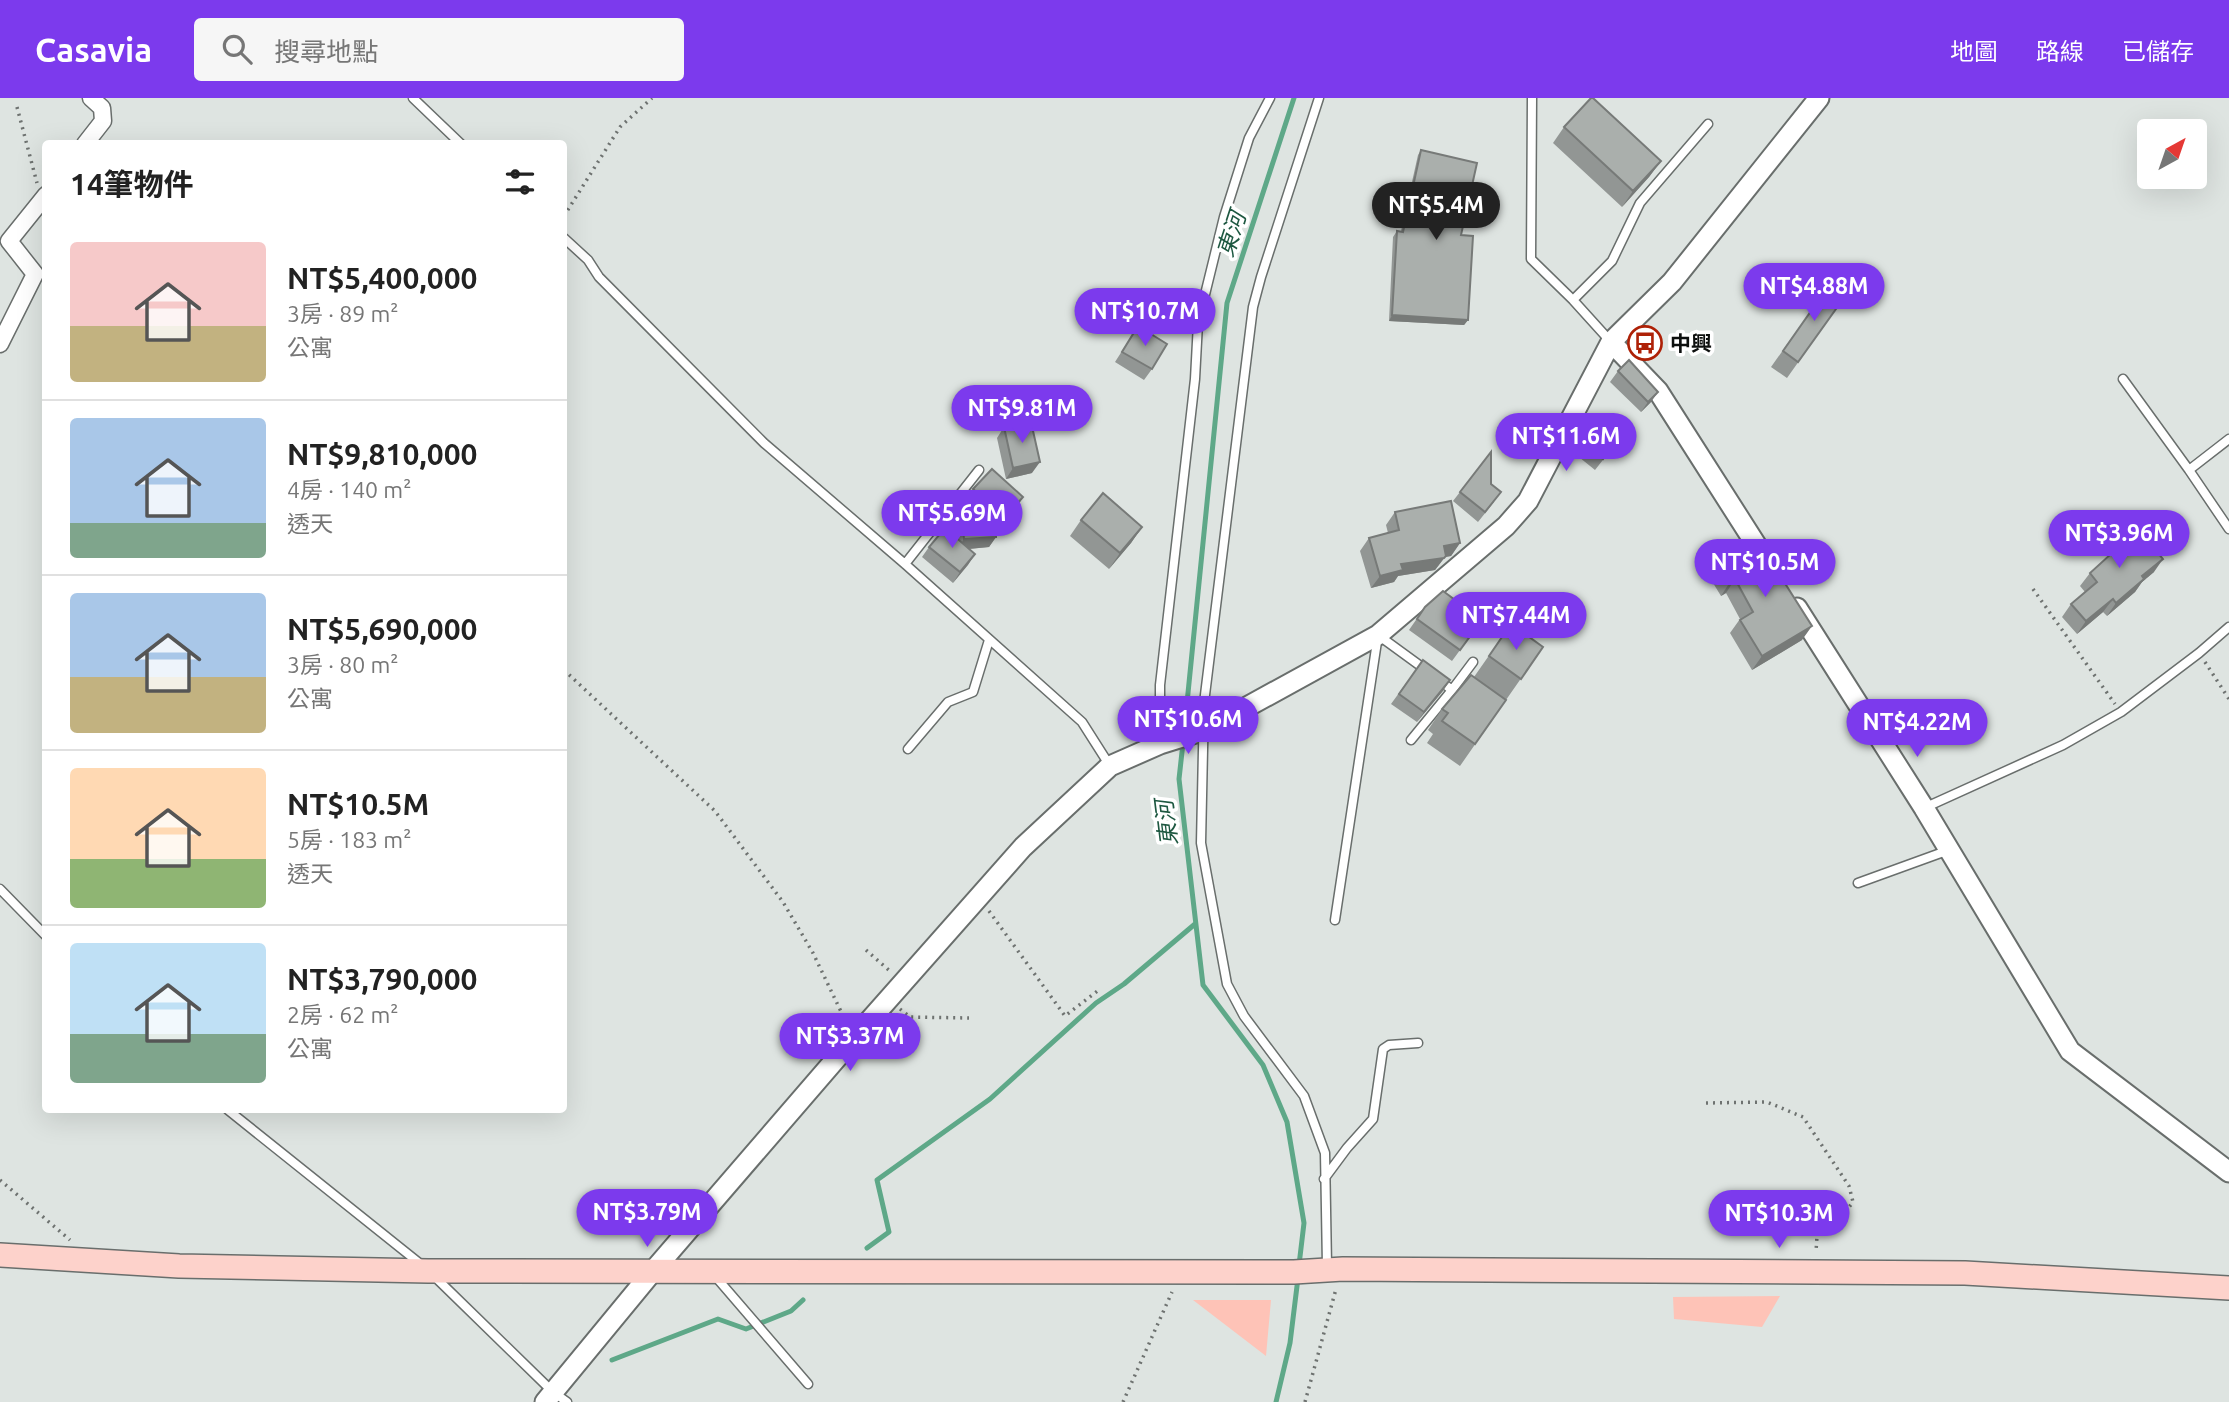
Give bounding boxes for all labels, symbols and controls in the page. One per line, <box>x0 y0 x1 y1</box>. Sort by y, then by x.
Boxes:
search box <box>194 18 684 81</box>
icon: search <box>218 30 256 68</box>
text: Casavia <box>35 31 152 68</box>
text: 搜尋地點 <box>274 37 378 66</box>
text: 地圖 <box>1950 38 1998 65</box>
text: 路線 <box>2036 38 2084 65</box>
text: 已儲存 <box>2122 38 2194 65</box>
north arrow <box>2137 119 2207 189</box>
map controls <box>2137 119 2207 189</box>
icon: filters <box>501 163 539 201</box>
text: 14筆物件 <box>70 167 194 201</box>
pin: NT$5.4M <box>1371 183 1501 242</box>
text: NT$5.4M <box>1388 192 1484 217</box>
water label: 東河 <box>1212 204 1251 260</box>
text: NT$5,400,000 <box>287 261 478 295</box>
pin: NT$4.88M <box>1742 264 1886 323</box>
icon: home <box>126 270 210 354</box>
text: NT$4.88M <box>1760 273 1868 298</box>
pin: NT$10.7M <box>1073 288 1217 348</box>
text: NT$10.7M <box>1091 298 1199 323</box>
text: 3房 · 89 m² <box>287 301 398 326</box>
bus stop icon: 中興 <box>1626 324 1664 362</box>
place label: 中興 <box>1670 331 1712 355</box>
text: 公寓 <box>287 335 333 360</box>
pin: NT$9.81M <box>950 386 1094 445</box>
text: NT$9.81M <box>968 395 1076 420</box>
pin: NT$11.6M <box>1494 414 1638 473</box>
text: NT$11.6M <box>1512 423 1620 448</box>
text: NT$9,810,000 <box>287 437 478 471</box>
icon: home <box>126 446 210 530</box>
text: 4房 · 140 m² <box>287 477 411 502</box>
pin: NT$5.69M <box>880 490 1024 550</box>
text: NT$5.69M <box>898 500 1006 525</box>
pin: NT$3.96M <box>2047 510 2191 570</box>
text: 透天 <box>287 511 333 536</box>
text: NT$3.96M <box>2065 520 2173 545</box>
pin: NT$10.5M <box>1693 540 1837 599</box>
text: NT$10.5M <box>1711 549 1819 574</box>
pin: NT$7.44M <box>1444 592 1588 652</box>
text: NT$7.44M <box>1462 602 1570 627</box>
text: NT$5,690,000 <box>287 612 478 646</box>
icon: home <box>126 621 210 705</box>
text: 3房 · 80 m² <box>287 652 398 677</box>
text: 公寓 <box>287 686 333 711</box>
pin: NT$10.6M <box>1116 696 1260 756</box>
pin: NT$4.22M <box>1845 700 1989 759</box>
text: NT$10.6M <box>1134 706 1242 731</box>
text: NT$4.22M <box>1863 709 1971 734</box>
text: NT$10.5M <box>287 787 429 821</box>
water label: 東河 <box>1150 795 1181 847</box>
icon: home <box>126 796 210 880</box>
text: 5房 · 183 m² <box>287 827 411 852</box>
text: 透天 <box>287 861 333 886</box>
text: NT$3,790,000 <box>287 962 478 996</box>
icon: home <box>126 971 210 1055</box>
text: 2房 · 62 m² <box>287 1002 398 1027</box>
pin: NT$3.37M <box>778 1014 922 1073</box>
text: NT$3.37M <box>796 1023 904 1048</box>
text: 公寓 <box>287 1036 333 1061</box>
pin: NT$3.79M <box>575 1190 719 1249</box>
pin: NT$10.3M <box>1707 1190 1851 1250</box>
text: NT$3.79M <box>593 1199 701 1224</box>
text: NT$10.3M <box>1725 1200 1833 1225</box>

